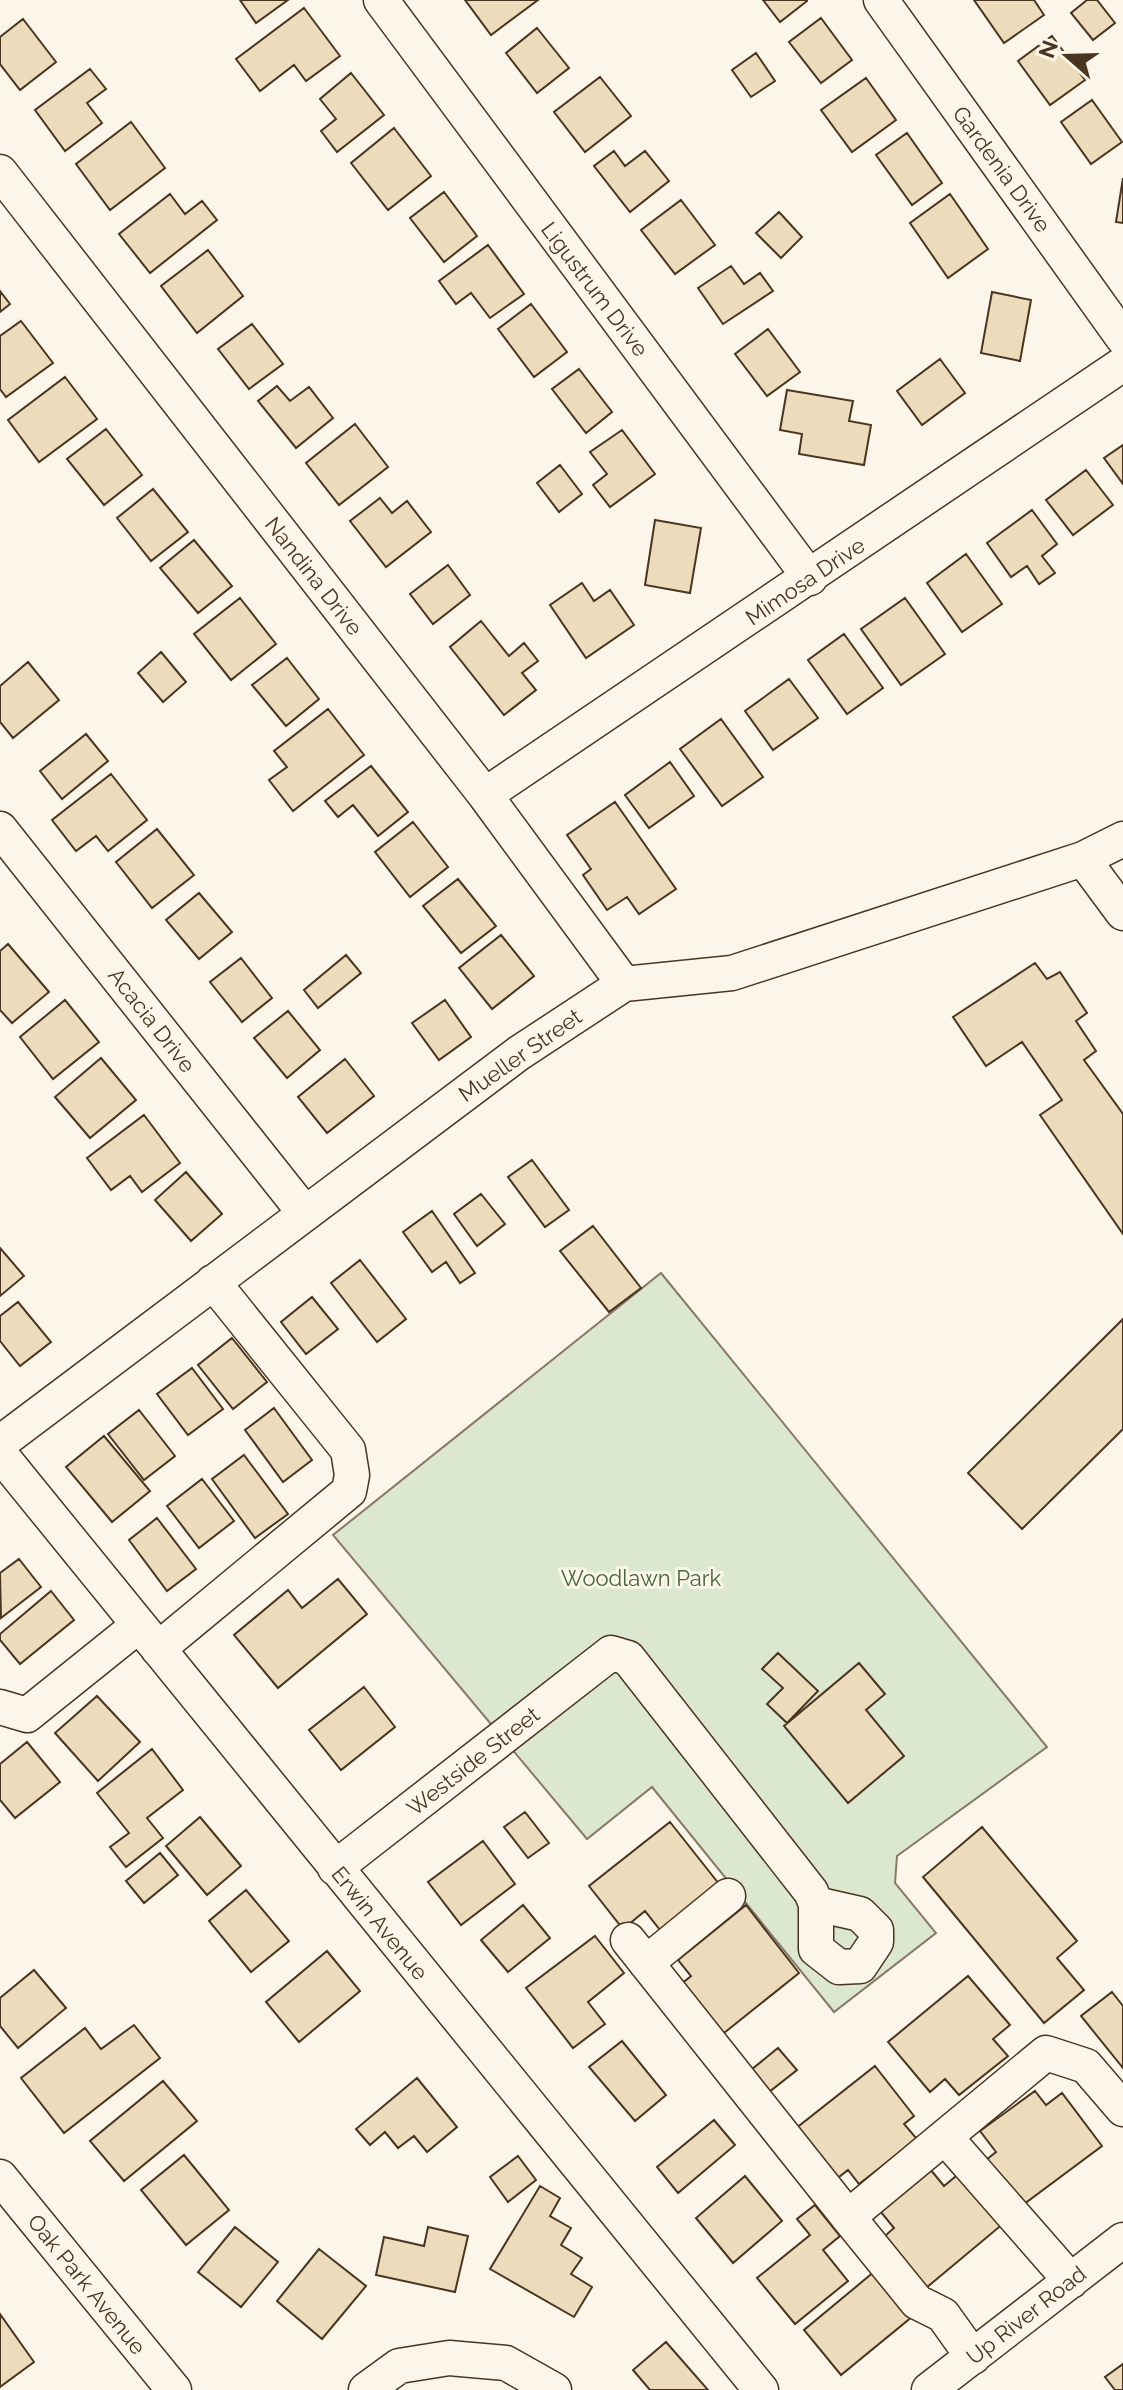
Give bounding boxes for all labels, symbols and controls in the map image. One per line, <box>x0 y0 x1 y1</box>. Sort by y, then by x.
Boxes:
north arrow <box>1027 16 1107 96</box>
text: N <box>1033 37 1063 61</box>
street label: Gardenia Drive <box>948 101 1056 237</box>
street label: Ligustrum Drive <box>536 217 654 361</box>
street label: Nandina Drive <box>260 512 368 640</box>
street label: Mimosa Drive <box>740 532 870 630</box>
street label: Acacia Drive <box>103 963 201 1078</box>
street label: Mueller Street <box>454 1003 587 1107</box>
park label: Woodlawn Park <box>561 1565 721 1591</box>
street label: Westside Street <box>402 1701 545 1821</box>
street label: Erwin Avenue <box>326 1861 434 1985</box>
street label: Oak Park Avenue <box>23 2209 152 2359</box>
street label: Up River Road <box>961 2260 1091 2370</box>

